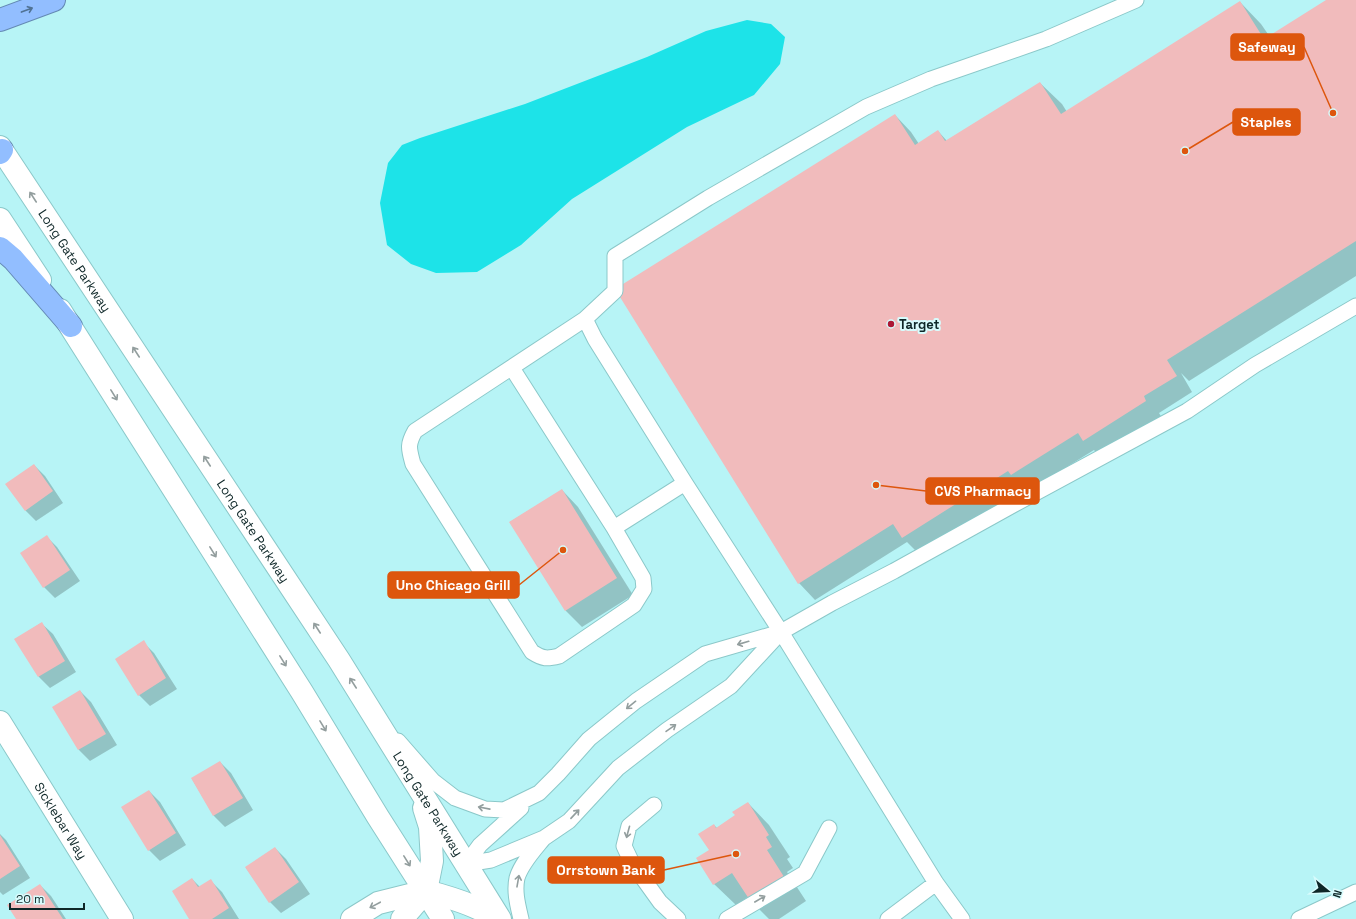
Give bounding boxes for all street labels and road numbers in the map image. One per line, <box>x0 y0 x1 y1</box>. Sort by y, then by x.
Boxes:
street label: Long Gate Parkway <box>35 206 115 315</box>
street label: Long Gate Parkway <box>213 476 294 585</box>
street label: Long Gate Parkway <box>389 748 467 859</box>
street label: Sicklebar Way <box>31 779 91 862</box>

